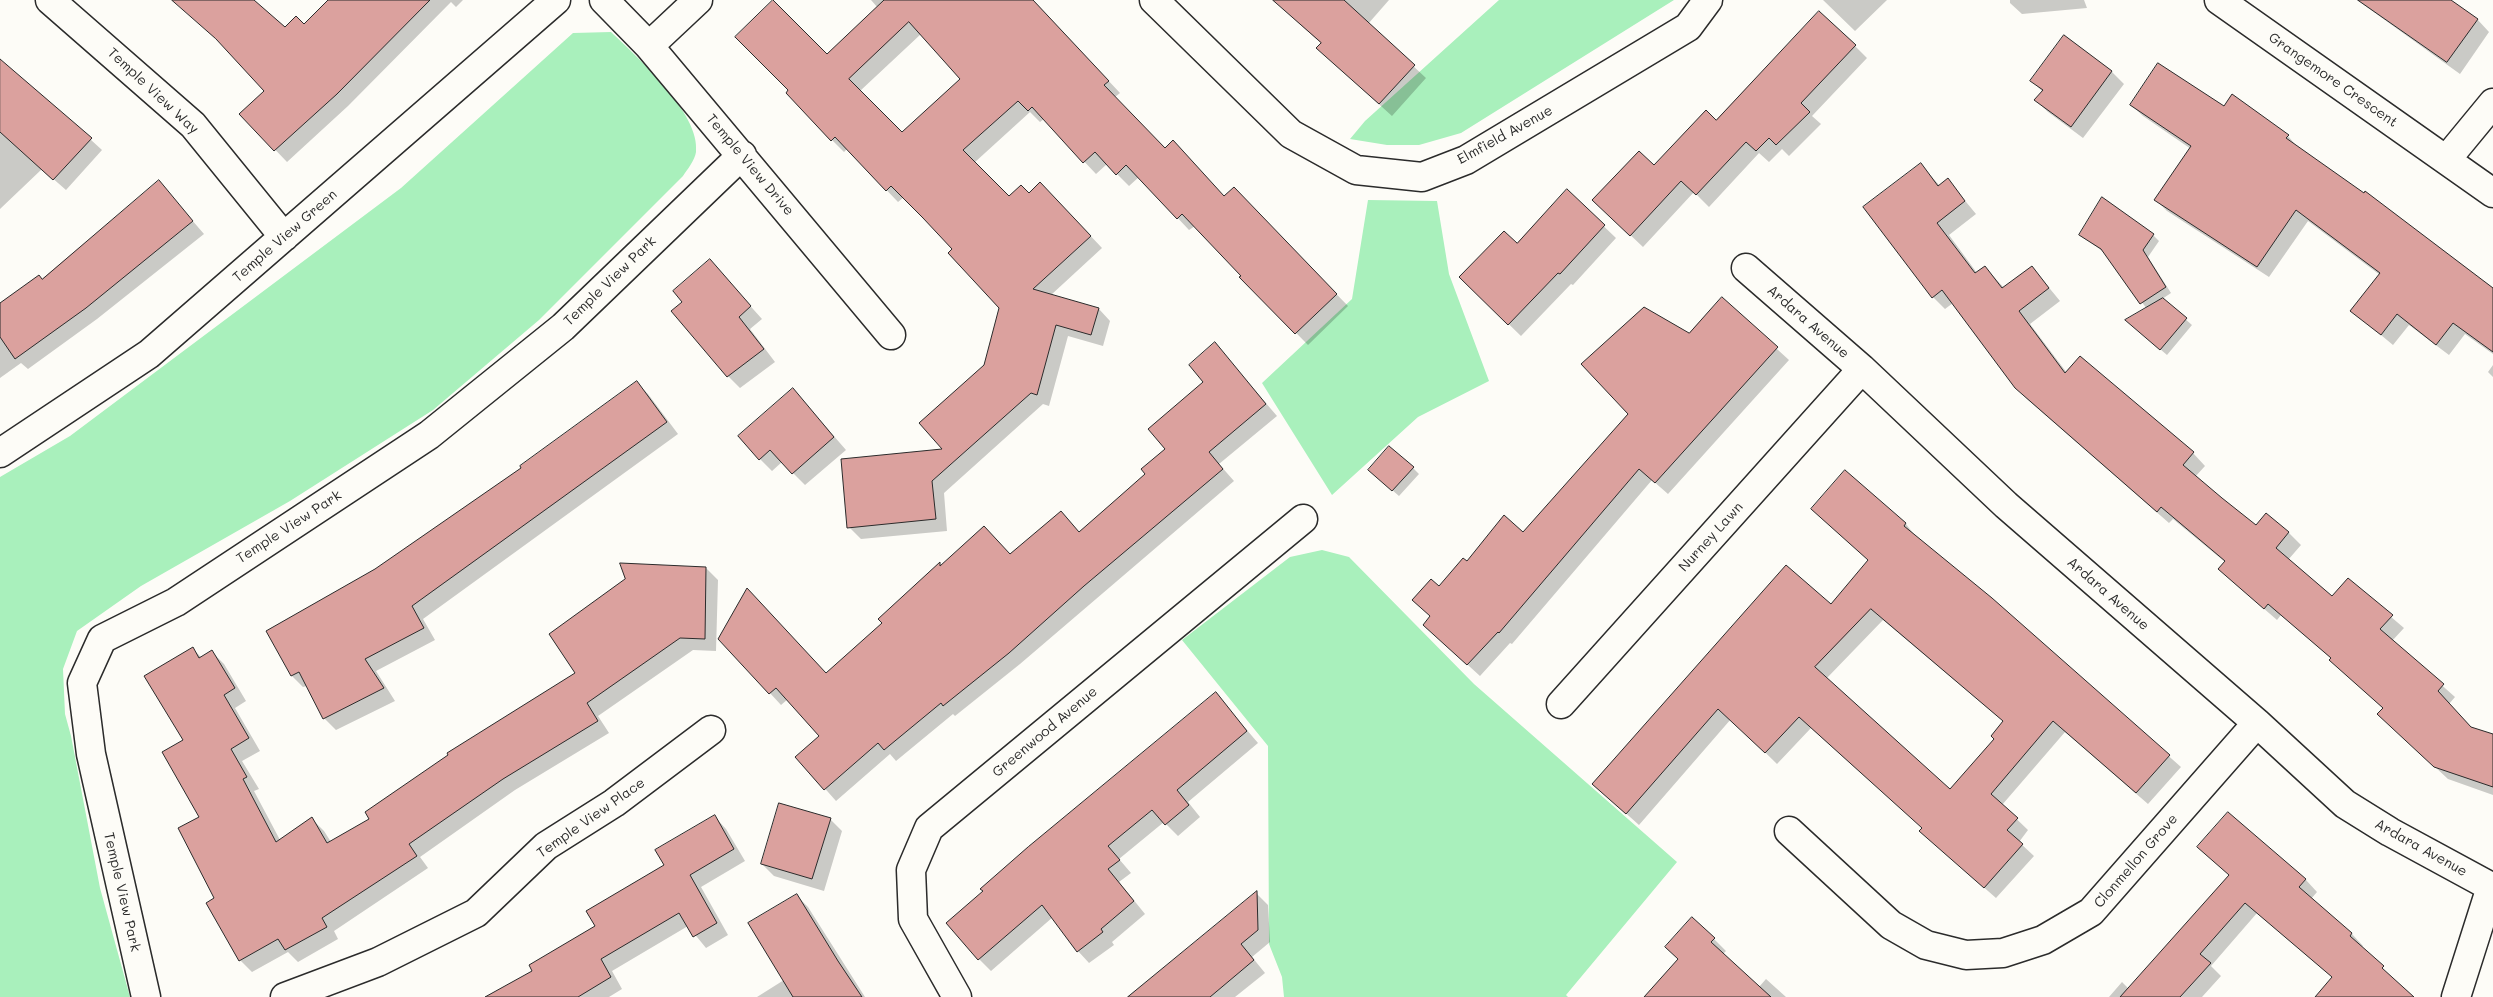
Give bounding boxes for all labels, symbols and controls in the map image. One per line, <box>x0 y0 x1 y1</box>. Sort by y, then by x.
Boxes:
street label: Grangemore Crescent <box>2265 29 2401 131</box>
street label: Temple View Way <box>104 44 202 138</box>
street label: Elmfield Avenue <box>1454 102 1556 168</box>
street label: Temple View Drive <box>703 111 797 219</box>
street label: Temple View Green <box>229 186 341 286</box>
street label: Temple View Park <box>560 233 660 329</box>
street label: Ardara Avenue <box>1764 282 1852 362</box>
street label: Temple View Park <box>233 487 345 567</box>
street label: Nurney Lawn <box>1675 499 1747 575</box>
street label: Ardara Avenue <box>2064 554 2152 634</box>
street label: Greenwood Avenue <box>989 683 1101 781</box>
street label: Temple View Place <box>534 774 648 862</box>
street label: Clonmellon Grove <box>2091 811 2181 911</box>
street label: Ardara Avenue <box>2372 816 2470 880</box>
street label: Temple View Park <box>100 831 144 953</box>

